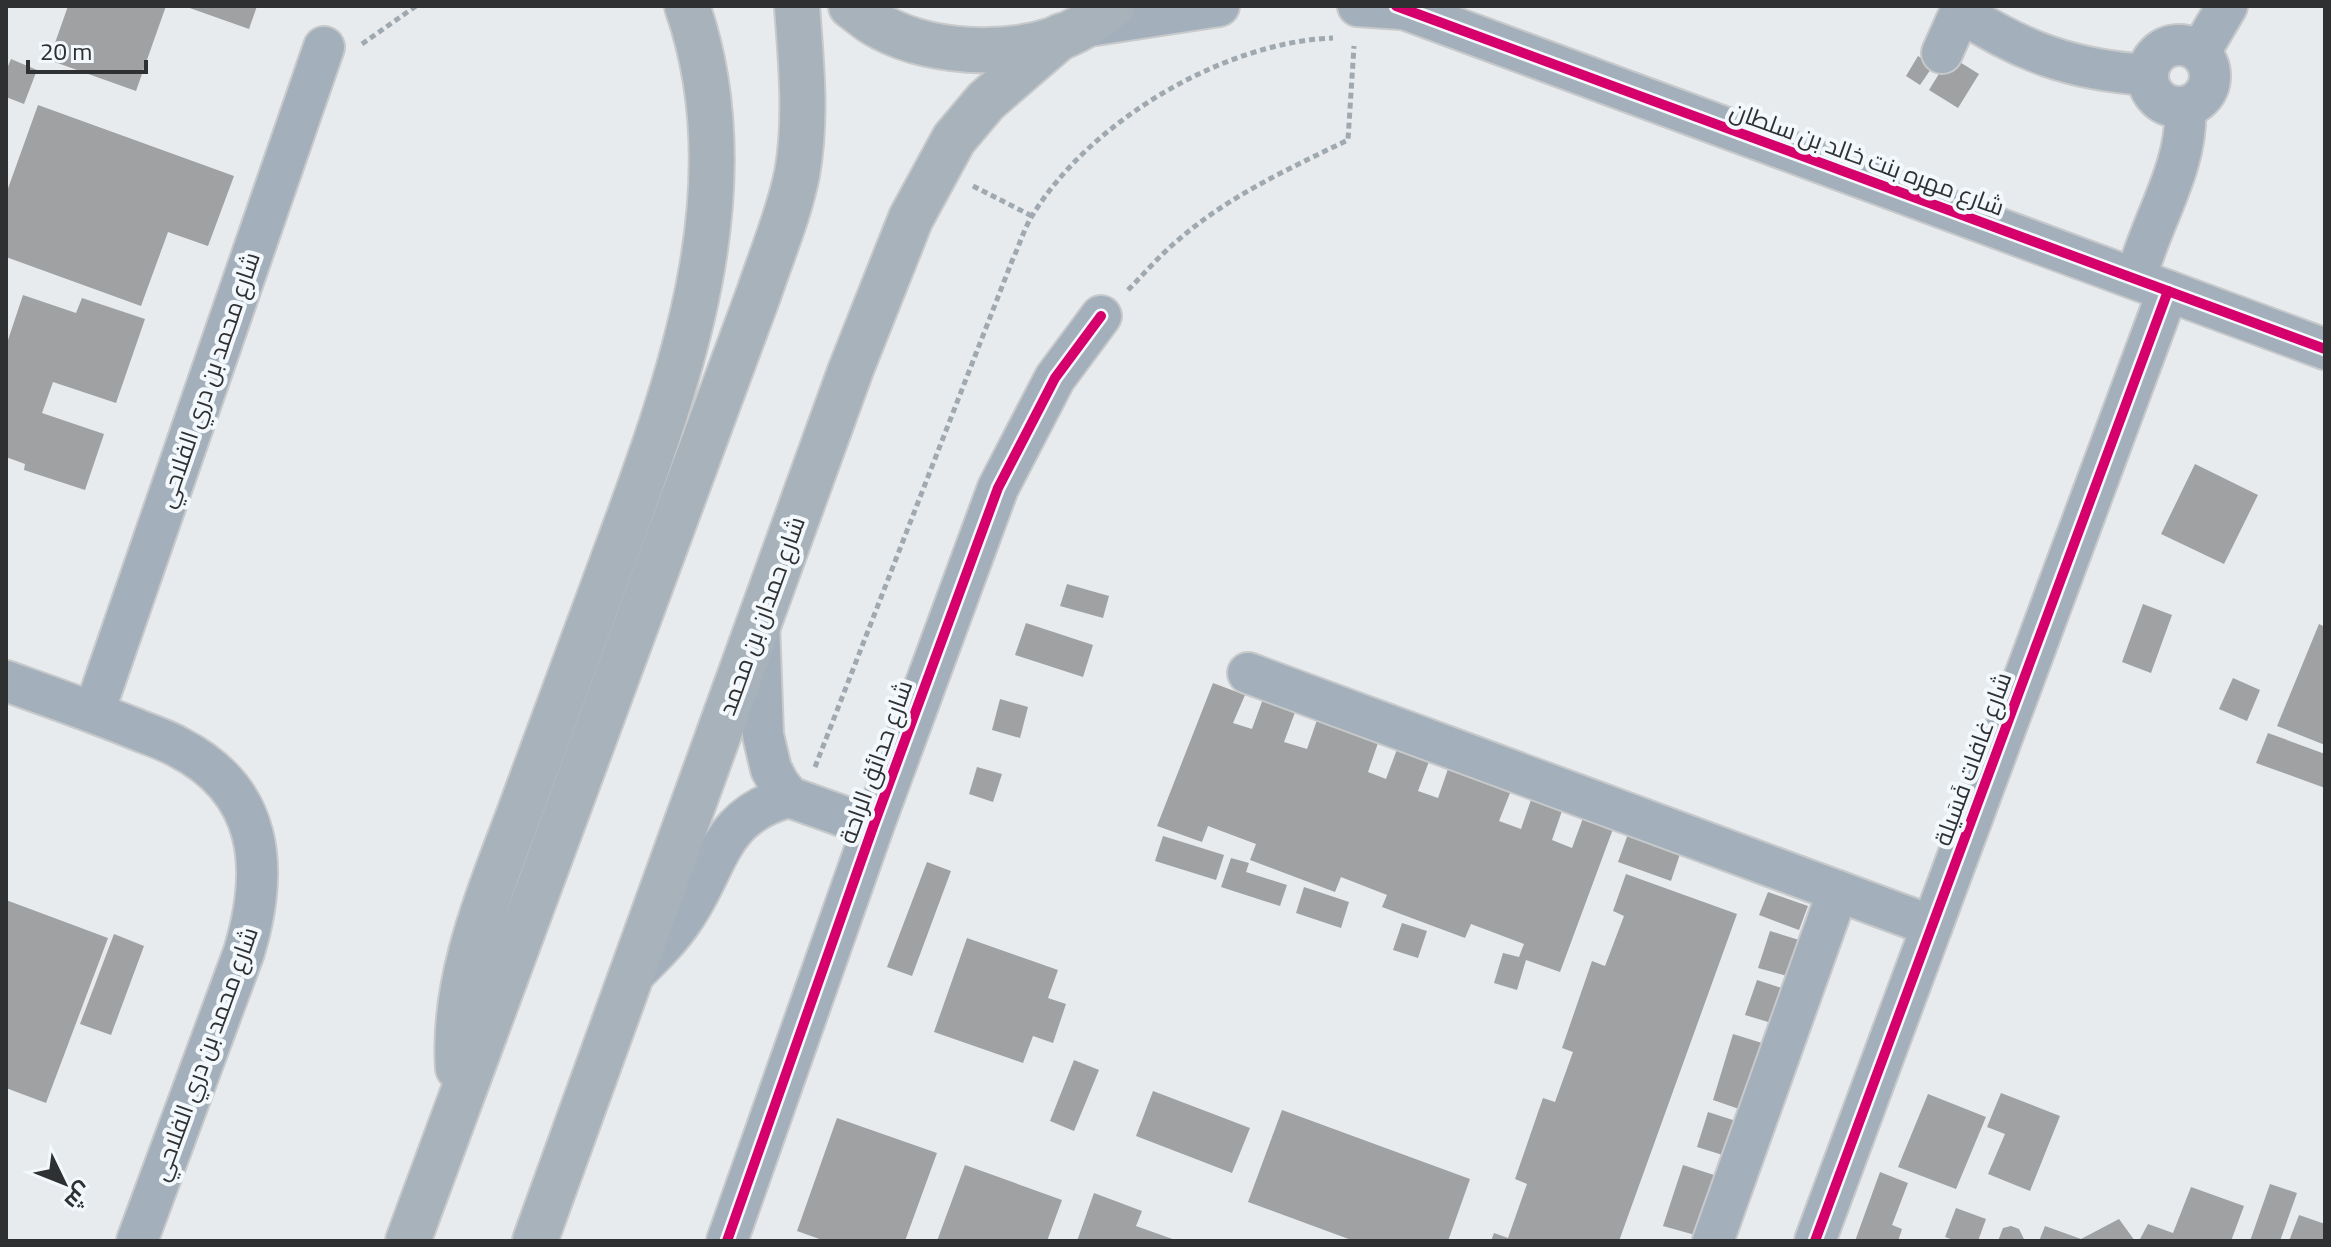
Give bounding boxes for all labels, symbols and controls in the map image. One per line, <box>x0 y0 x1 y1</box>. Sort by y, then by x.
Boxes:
scale bar <box>28 24 146 74</box>
text: 20 m <box>40 29 92 74</box>
street label: شارع مهره بنت خالد بن سلطان <box>1723 88 2011 229</box>
street label: شارع محمد بن دري الفلاحي <box>144 246 273 514</box>
street label: شارع حمدان بن محمد <box>705 510 818 722</box>
street label: شارع غافات فَسَيلة <box>1920 665 2025 852</box>
street label: شارع حدائق الراحة <box>825 674 926 850</box>
street label: شارع محمد بن دري الفلاحي <box>138 920 272 1188</box>
north arrow <box>24 1143 104 1223</box>
text: ش <box>54 1172 104 1221</box>

